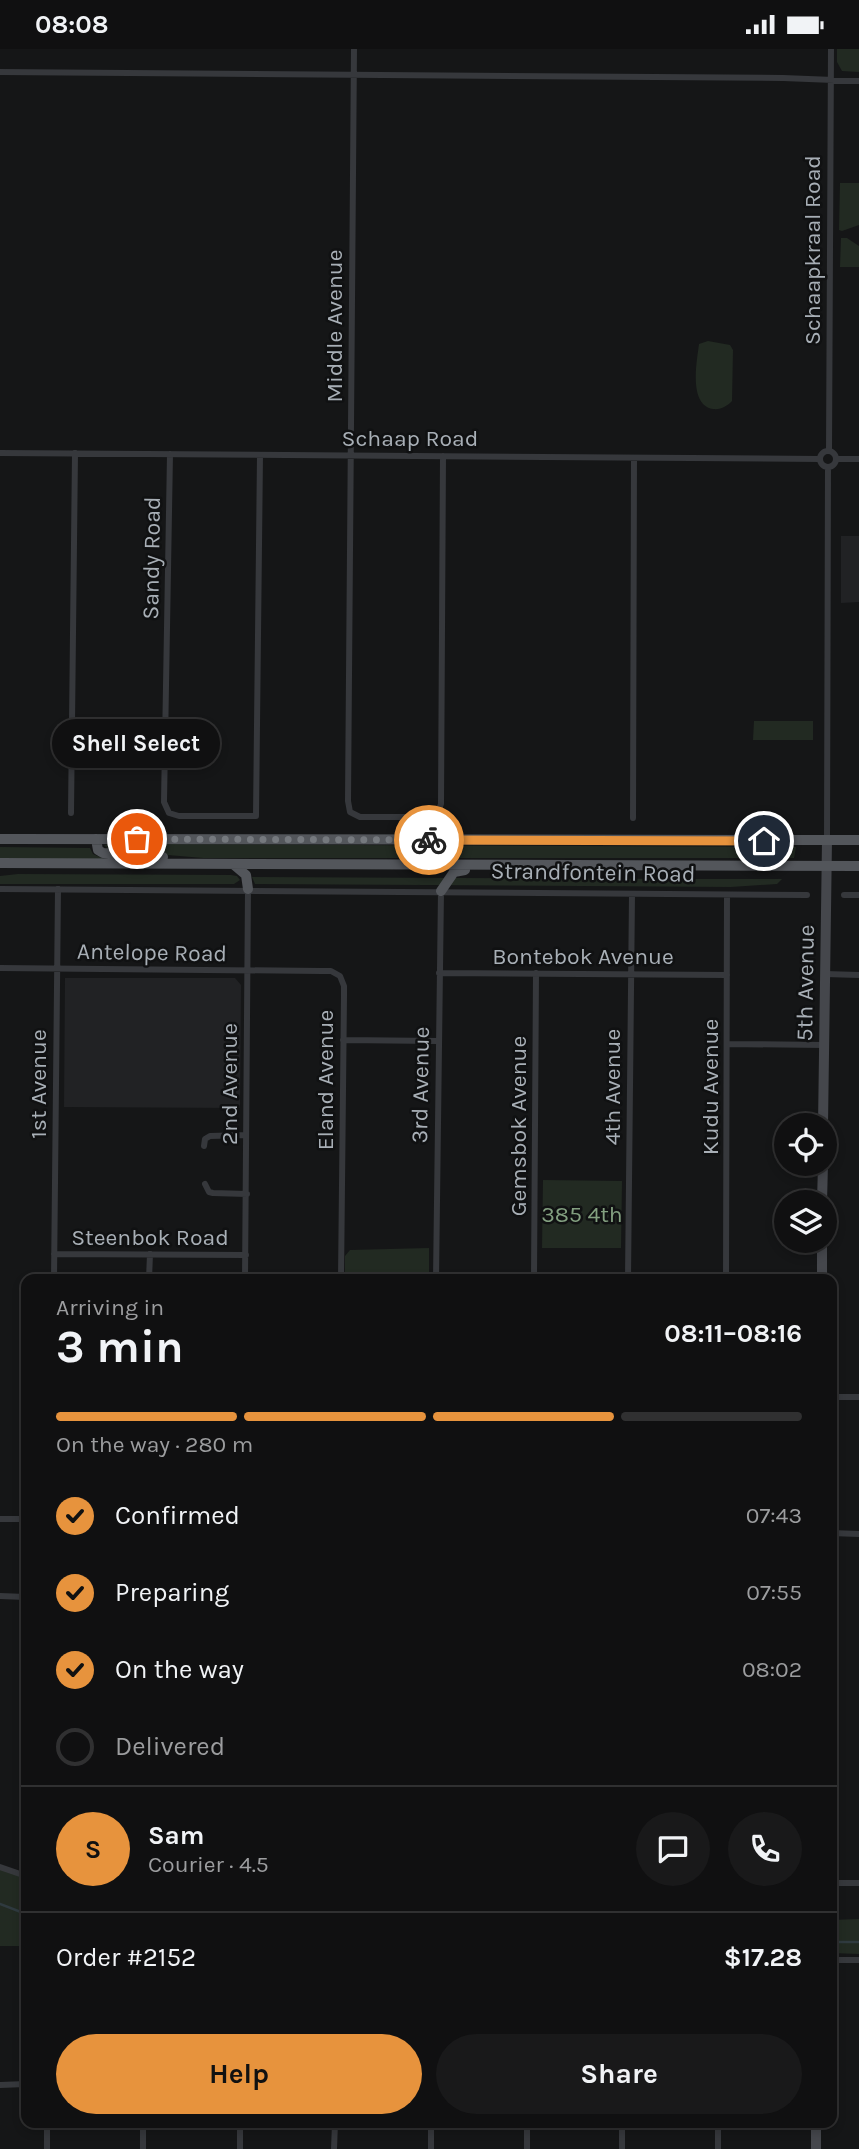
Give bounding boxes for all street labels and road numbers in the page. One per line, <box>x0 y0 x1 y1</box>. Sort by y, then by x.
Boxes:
street label: Schaapkraal Road <box>799 155 826 345</box>
street label: Middle Avenue <box>321 250 348 403</box>
street label: Schaap Road <box>342 425 478 452</box>
street label: Sandy Road <box>137 496 166 620</box>
street label: Strandfontein Road <box>490 857 696 888</box>
street label: 5th Avenue <box>791 924 820 1042</box>
street label: Antelope Road <box>77 938 227 967</box>
street label: Bontebok Avenue <box>492 943 674 970</box>
street label: Eland Avenue <box>312 1010 339 1150</box>
street label: Kudu Avenue <box>697 1019 724 1155</box>
street label: 2nd Avenue <box>216 1023 243 1145</box>
street label: 3rd Avenue <box>406 1026 435 1144</box>
street label: 1st Avenue <box>25 1029 52 1139</box>
street label: 4th Avenue <box>599 1029 626 1145</box>
street label: Gemsbok Avenue <box>505 1036 532 1216</box>
street label: Steenbok Road <box>71 1224 229 1251</box>

